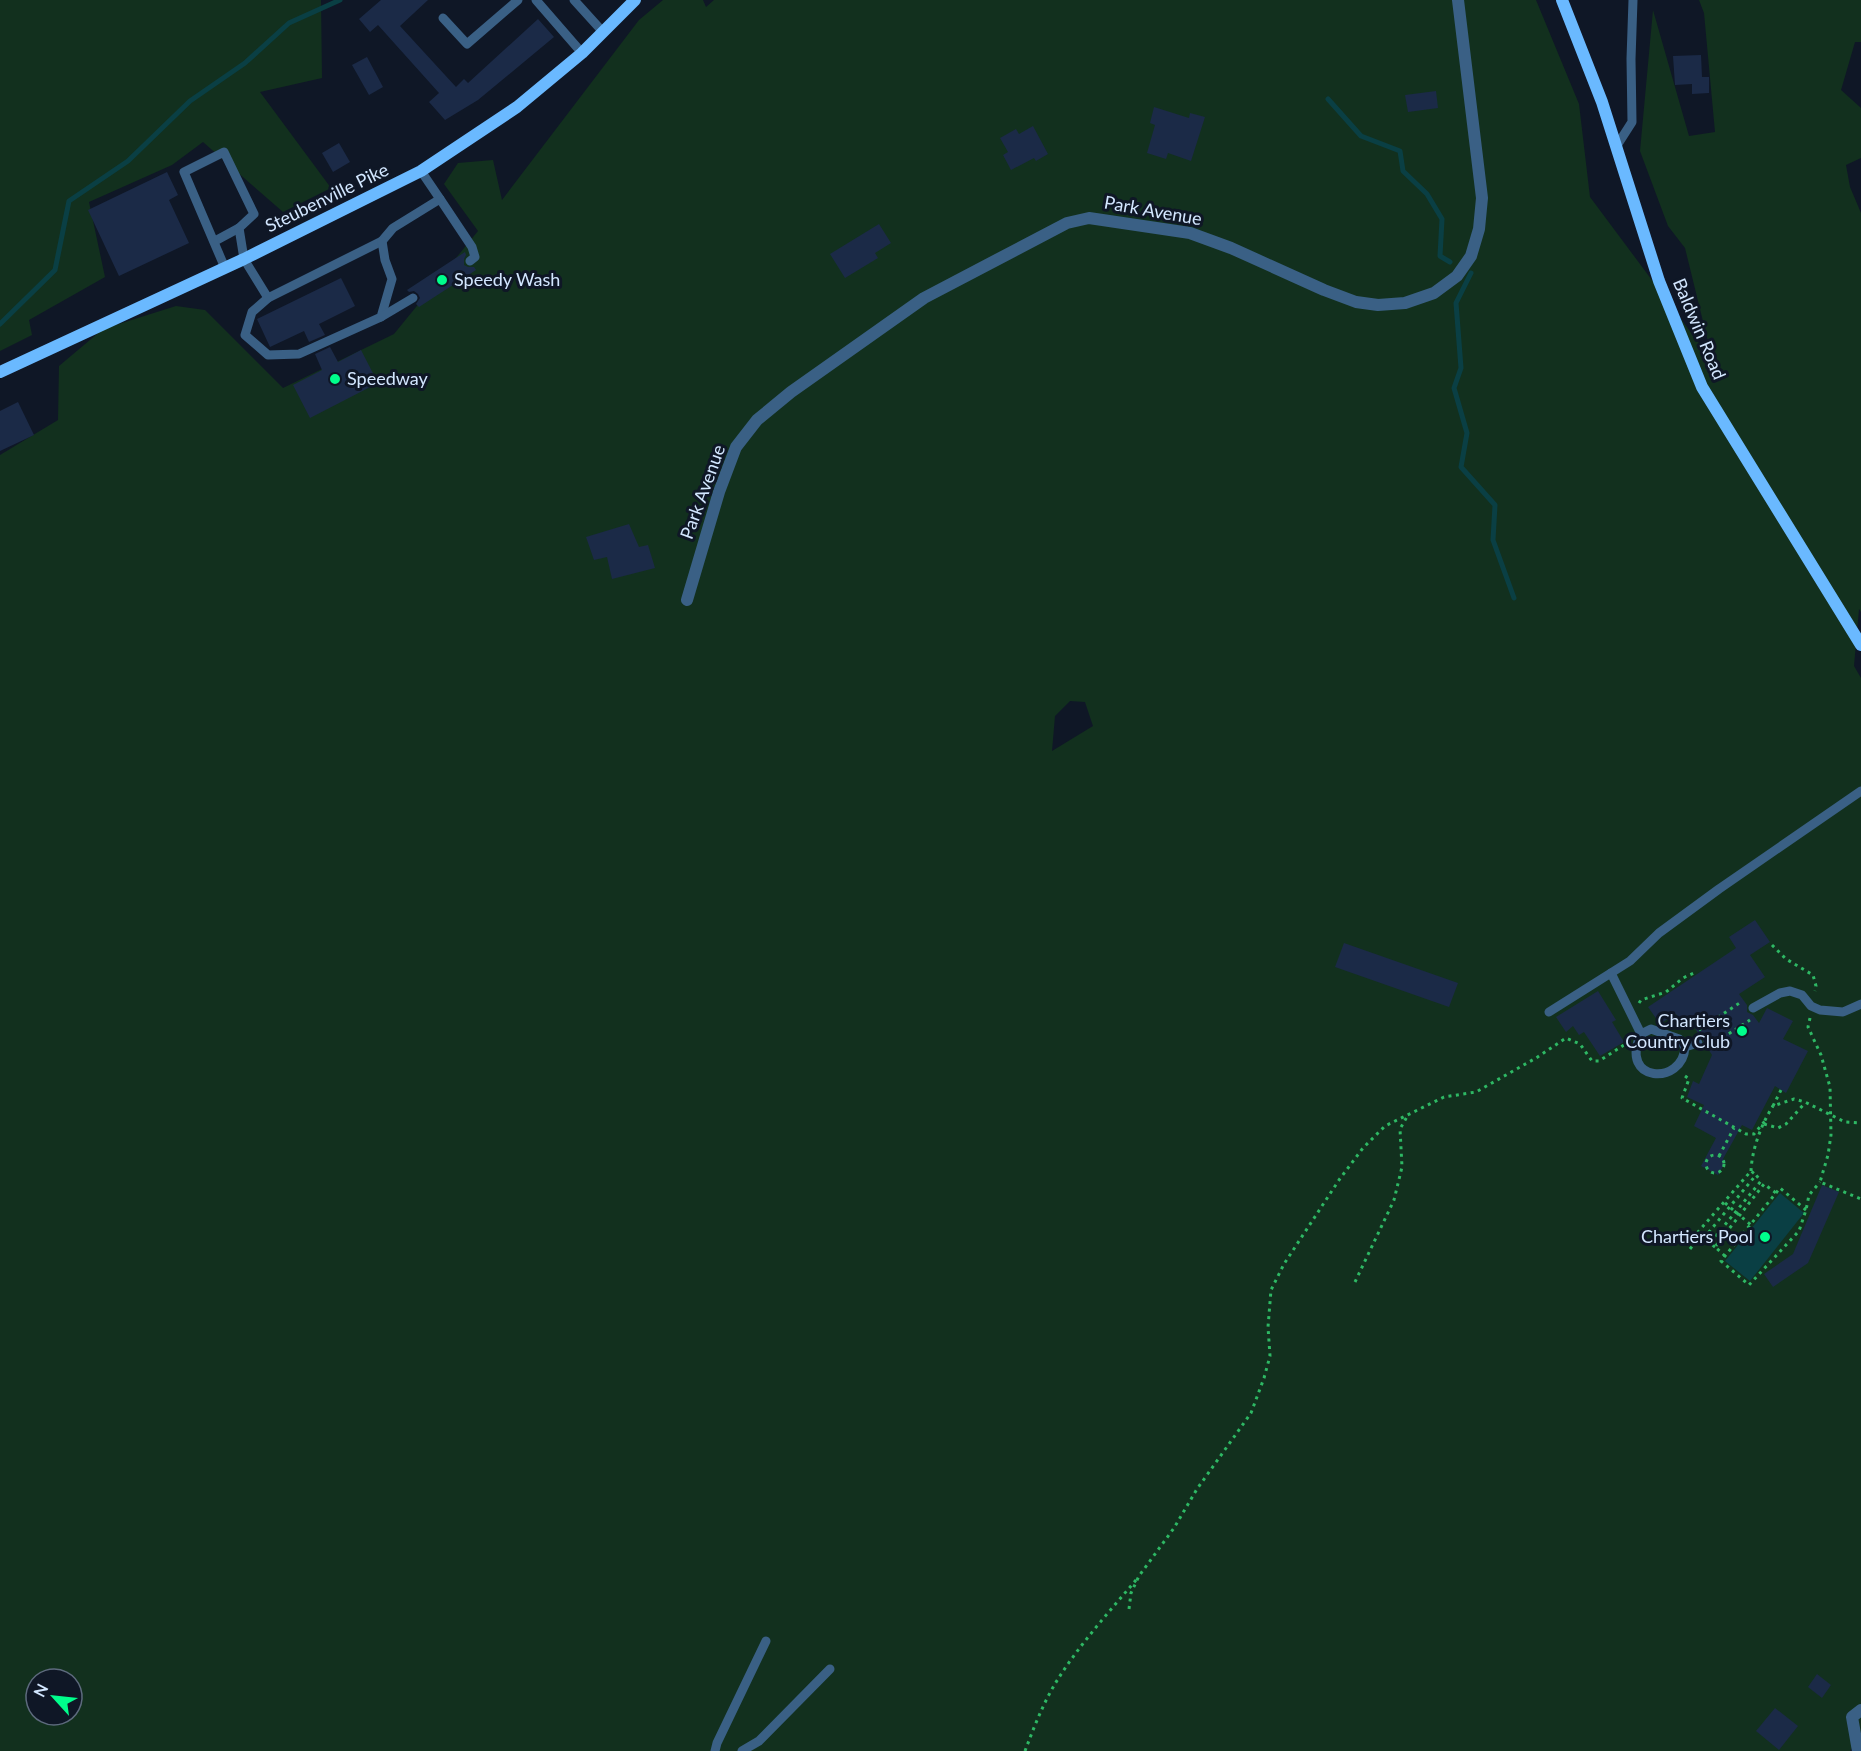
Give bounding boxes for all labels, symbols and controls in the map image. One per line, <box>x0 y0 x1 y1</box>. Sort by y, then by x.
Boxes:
street label: Steubenville Pike <box>261 158 392 236</box>
street label: Park Avenue <box>1103 191 1204 229</box>
place label: Speedy Wash <box>454 268 560 290</box>
marker: Speedy Wash <box>435 273 449 287</box>
street label: Baldwin Road <box>1669 275 1731 383</box>
place label: Speedway <box>347 367 429 389</box>
marker: Speedway <box>328 372 342 386</box>
street label: Park Avenue <box>675 441 729 542</box>
place label: Chartiers Country Club <box>1625 1009 1730 1052</box>
marker: Chartiers Country Club <box>1735 1024 1749 1038</box>
place label: Chartiers Pool <box>1641 1225 1753 1247</box>
marker: Chartiers Pool <box>1758 1230 1772 1244</box>
north arrow <box>24 1667 84 1727</box>
text: N <box>29 1680 51 1700</box>

